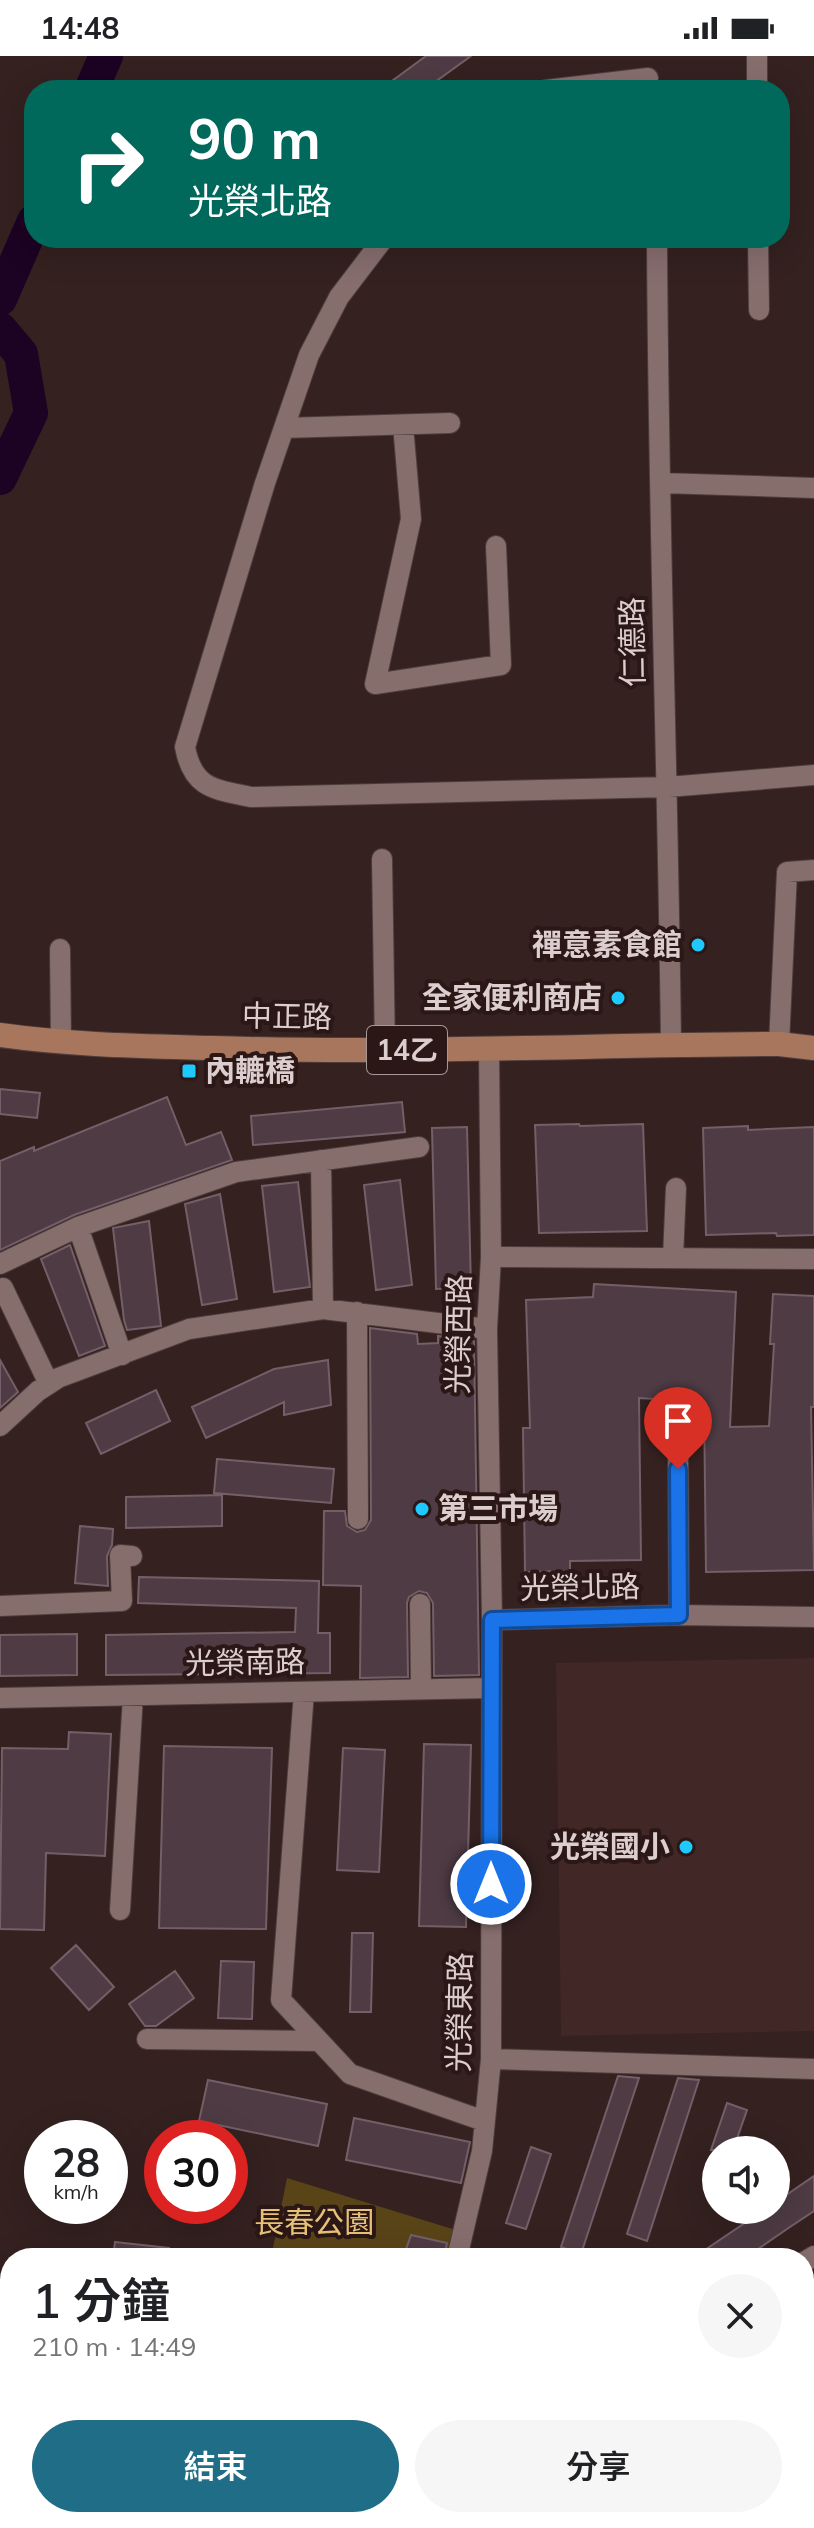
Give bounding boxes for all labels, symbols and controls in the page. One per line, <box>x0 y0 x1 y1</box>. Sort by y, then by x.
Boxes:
text: 14:48 <box>40 9 119 47</box>
text: 90 m <box>188 103 321 173</box>
icon: right <box>56 112 160 216</box>
text: 光榮北路 <box>188 178 332 223</box>
street label: 仁德路 <box>612 597 652 687</box>
place label: 禪意素食館 <box>532 925 682 963</box>
marker: 禪意素食館 <box>689 936 707 954</box>
place label: 全家便利商店 <box>422 978 602 1016</box>
marker: 全家便利商店 <box>609 989 627 1007</box>
street label: 中正路 <box>242 996 332 1036</box>
road number: 14乙 <box>367 1026 447 1074</box>
place label: 內轆橋 <box>205 1051 295 1089</box>
marker: 內轆橋 <box>180 1062 198 1080</box>
street label: 光榮西路 <box>438 1274 478 1394</box>
pin <box>644 1387 712 1469</box>
icon: arrive <box>656 1399 700 1443</box>
place label: 第三市場 <box>438 1489 558 1527</box>
marker: 第三市場 <box>413 1500 431 1518</box>
street label: 光榮北路 <box>520 1567 640 1607</box>
street label: 光榮南路 <box>185 1642 305 1682</box>
place label: 光榮國小 <box>550 1827 670 1865</box>
marker: 光榮國小 <box>677 1838 695 1856</box>
position arrow <box>449 1842 533 1926</box>
street label: 光榮東路 <box>439 1952 479 2072</box>
speed limit sign: 30 <box>144 2120 248 2224</box>
map controls <box>702 2136 790 2224</box>
button: sound <box>702 2136 790 2224</box>
text: 28 <box>52 2137 100 2187</box>
text: km/h <box>53 2179 99 2204</box>
park label: 長春公園 <box>254 2203 374 2241</box>
text: 1 分鐘 <box>32 2270 170 2330</box>
button: close <box>698 2274 782 2358</box>
text: 210 m · 14:49 <box>32 2330 196 2363</box>
button: 結束 <box>32 2420 399 2512</box>
button: 分享 <box>415 2420 782 2512</box>

